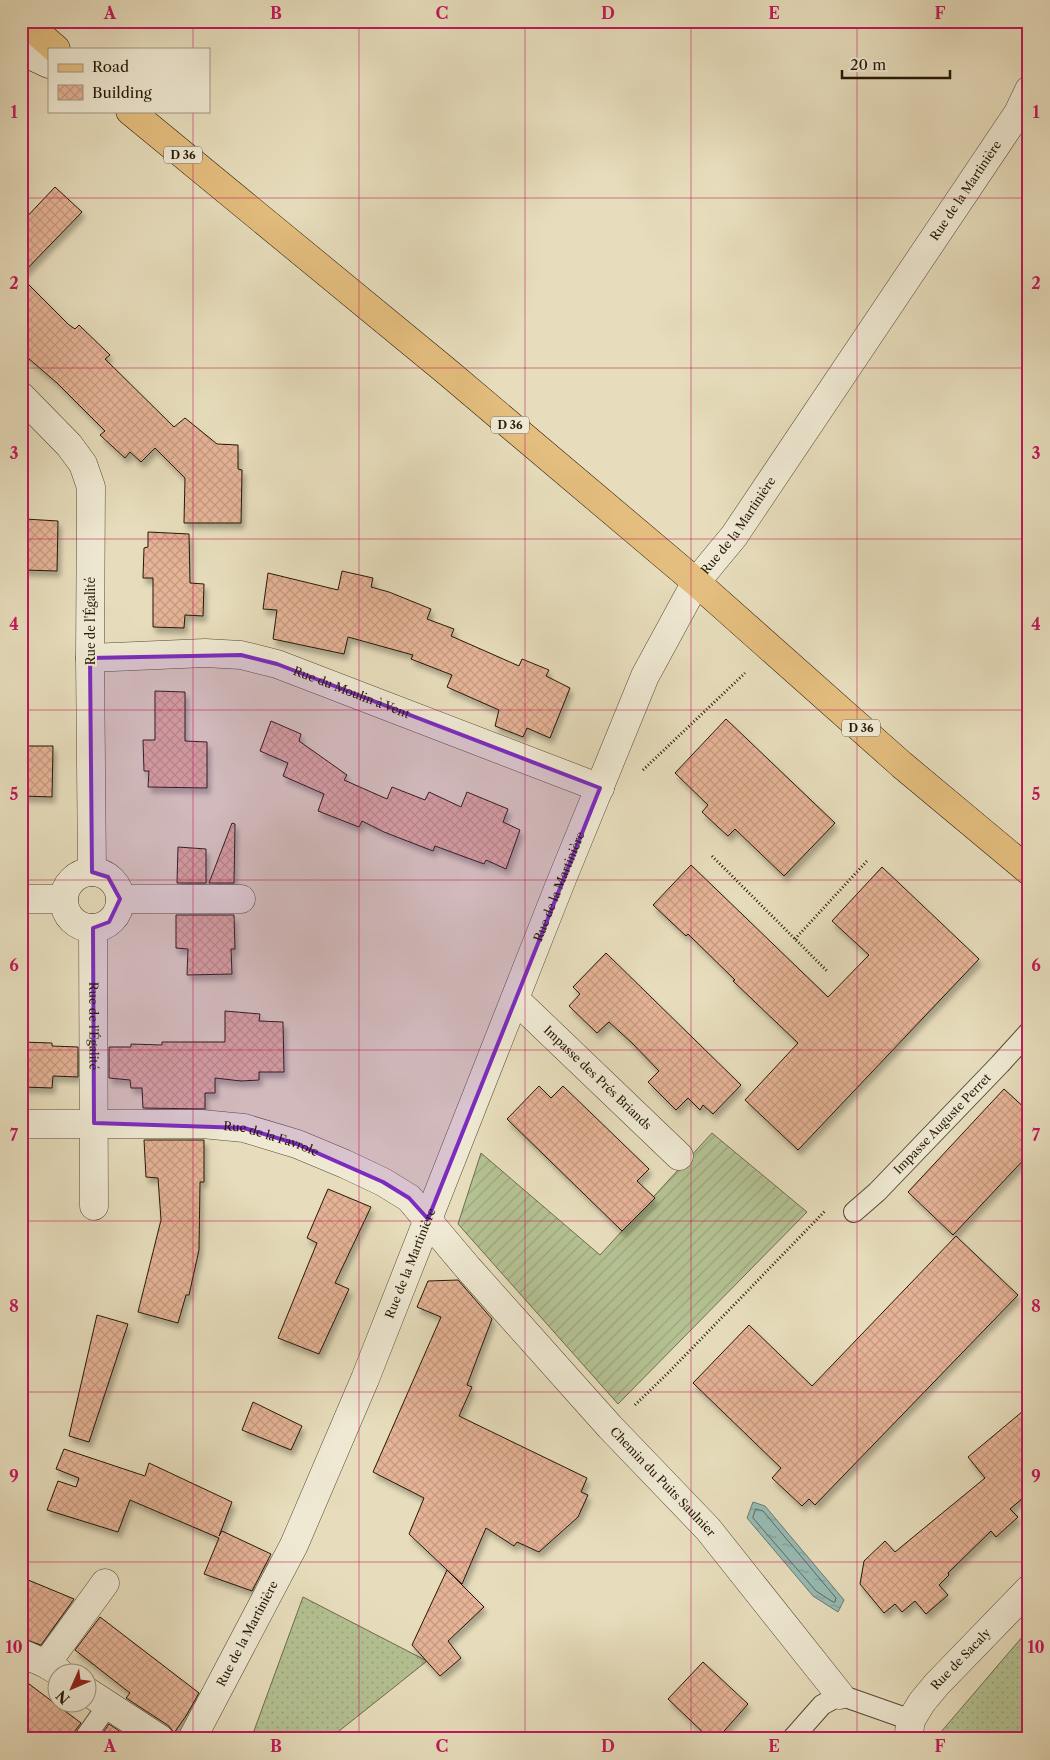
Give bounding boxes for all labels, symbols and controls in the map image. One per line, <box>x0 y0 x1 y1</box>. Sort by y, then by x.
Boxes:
text: A <box>103 3 117 23</box>
text: B <box>270 3 282 23</box>
text: C <box>436 3 448 23</box>
text: D <box>601 3 615 23</box>
text: E <box>768 3 780 23</box>
text: F <box>935 3 946 23</box>
legend <box>48 48 210 112</box>
scale bar <box>842 48 950 80</box>
text: 20 m <box>850 55 886 74</box>
text: Road <box>92 57 129 76</box>
text: Building <box>92 83 152 102</box>
text: 1 <box>10 102 18 122</box>
text: 1 <box>1032 102 1040 122</box>
street label: Rue de la Martinière <box>927 137 1004 243</box>
road number: D 36 <box>164 146 202 164</box>
text: 2 <box>9 273 19 293</box>
text: 2 <box>1031 273 1041 293</box>
road number: D 36 <box>491 416 529 434</box>
text: 3 <box>9 443 19 463</box>
text: 3 <box>1031 443 1041 463</box>
street label: Rue de la Martinière <box>697 474 779 577</box>
street label: Rue de l'Égalité <box>82 576 98 665</box>
text: 4 <box>9 614 19 634</box>
text: 4 <box>1031 614 1041 634</box>
street label: Rue du Moulin à Vent <box>291 663 413 722</box>
road number: D 36 <box>842 720 880 736</box>
text: 5 <box>10 784 19 804</box>
text: 5 <box>1032 784 1041 804</box>
street label: Rue de la Martinière <box>530 829 588 944</box>
text: 6 <box>9 955 19 975</box>
text: 6 <box>1031 955 1041 975</box>
street label: Rue de l'Égalité <box>86 982 102 1071</box>
street label: Impasse des Prés Briands <box>541 1022 655 1133</box>
street label: Impasse Auguste Perret <box>890 1069 994 1177</box>
street label: Rue de la Favrole <box>223 1118 321 1159</box>
text: 7 <box>10 1125 19 1145</box>
text: 7 <box>1032 1125 1041 1145</box>
street label: Rue de la Martinière <box>382 1206 439 1320</box>
text: 8 <box>9 1296 19 1316</box>
text: 8 <box>1031 1296 1041 1316</box>
street label: Chemin du Puits Saulnier <box>607 1424 719 1539</box>
text: 9 <box>9 1466 19 1486</box>
text: 9 <box>1031 1466 1041 1486</box>
street label: Rue de la Martinière <box>213 1578 281 1689</box>
street label: Rue de Sacaly <box>927 1625 994 1693</box>
text: 10 <box>5 1637 23 1657</box>
text: 10 <box>1027 1637 1045 1657</box>
north arrow <box>48 1662 98 1712</box>
text: N <box>52 1687 73 1708</box>
text: A <box>103 1736 117 1756</box>
text: B <box>270 1736 282 1756</box>
text: C <box>436 1736 448 1756</box>
text: D <box>601 1736 615 1756</box>
text: E <box>768 1736 780 1756</box>
text: F <box>935 1736 946 1756</box>

